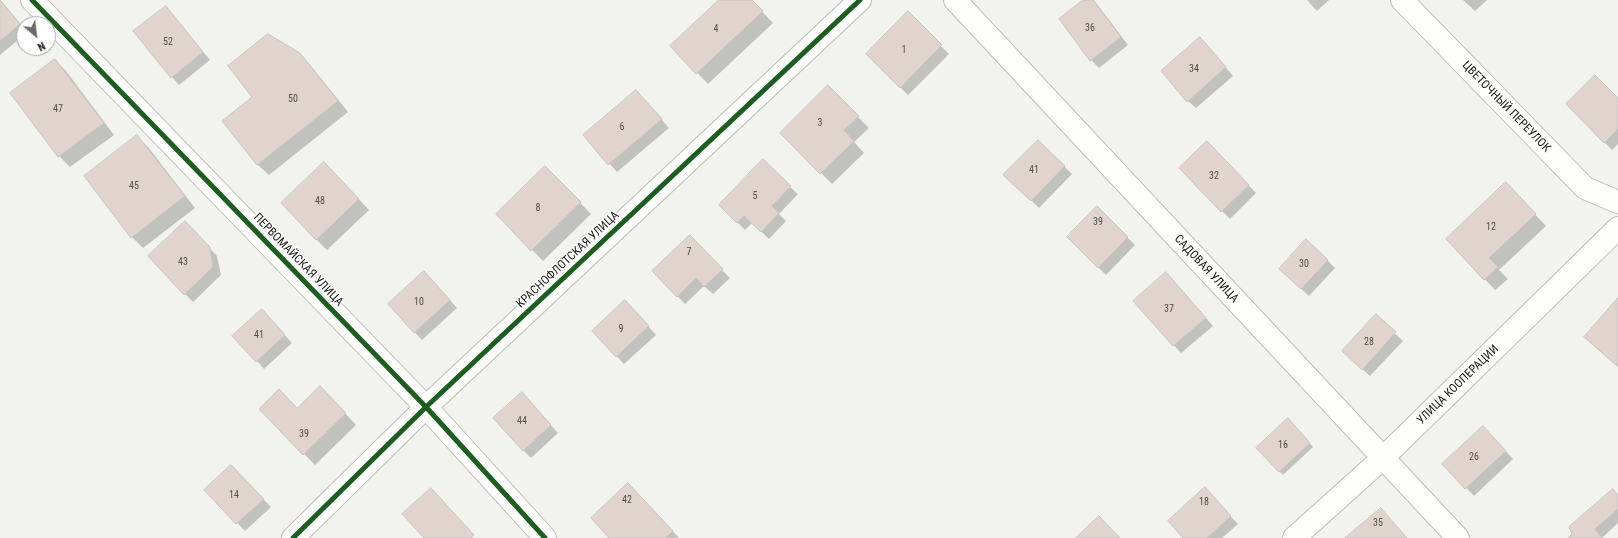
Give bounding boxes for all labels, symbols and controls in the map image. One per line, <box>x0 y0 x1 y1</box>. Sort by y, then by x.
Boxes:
north arrow <box>16 16 56 56</box>
house number: 36 <box>1085 22 1095 34</box>
house number: 4 <box>714 23 718 35</box>
house number: 52 <box>163 36 173 48</box>
text: N <box>35 39 47 53</box>
house number: 1 <box>902 44 906 56</box>
street label: ЦВЕТОЧНЫЙ ПЕРЕУЛОК <box>1459 58 1553 156</box>
house number: 34 <box>1189 63 1199 75</box>
house number: 50 <box>288 93 298 105</box>
house number: 47 <box>53 103 63 115</box>
house number: 3 <box>818 117 822 129</box>
house number: 6 <box>620 121 624 133</box>
house number: 41 <box>1029 164 1039 176</box>
house number: 32 <box>1209 170 1219 182</box>
house number: 45 <box>129 180 139 192</box>
house number: 5 <box>753 190 757 202</box>
house number: 48 <box>315 195 325 207</box>
house number: 8 <box>536 202 540 214</box>
street label: КРАСНОФЛОТСКАЯ УЛИЦА <box>514 209 622 311</box>
street label: ПЕРВОМАЙСКАЯ УЛИЦА <box>250 211 346 309</box>
house number: 39 <box>1093 216 1103 228</box>
house number: 12 <box>1486 221 1496 233</box>
street label: САДОВАЯ УЛИЦА <box>1171 232 1241 306</box>
house number: 7 <box>687 246 691 258</box>
house number: 43 <box>178 256 188 268</box>
house number: 30 <box>1299 258 1309 270</box>
house number: 10 <box>414 296 424 308</box>
house number: 37 <box>1164 303 1174 315</box>
house number: 9 <box>619 323 623 335</box>
house number: 41 <box>254 329 264 341</box>
house number: 28 <box>1364 336 1374 348</box>
street label: УЛИЦА КООПЕРАЦИИ <box>1414 342 1502 428</box>
house number: 44 <box>517 415 527 427</box>
house number: 39 <box>299 428 309 440</box>
house number: 16 <box>1278 439 1288 451</box>
house number: 26 <box>1469 451 1479 463</box>
house number: 14 <box>229 489 239 501</box>
house number: 42 <box>622 494 632 506</box>
house number: 18 <box>1199 496 1209 508</box>
house number: 35 <box>1373 517 1383 529</box>

